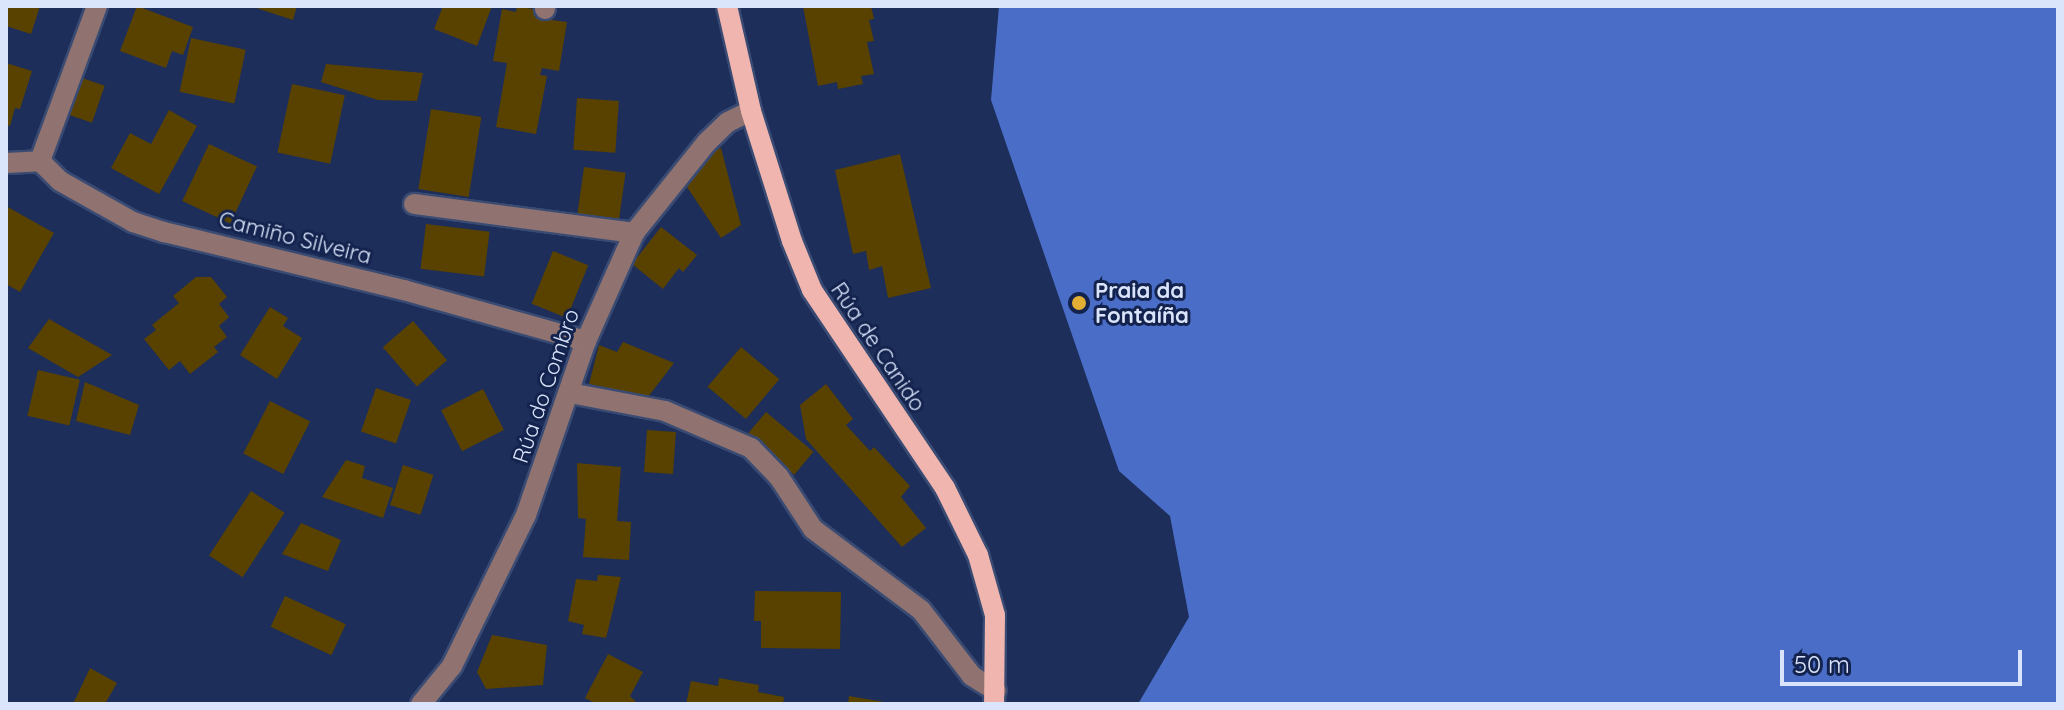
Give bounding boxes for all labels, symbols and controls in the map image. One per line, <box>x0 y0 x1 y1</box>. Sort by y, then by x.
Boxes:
street label: Camiño Silveira <box>216 206 374 270</box>
street label: Rúa de Canido <box>825 277 931 417</box>
place label: Praia da Fontaíña <box>1095 277 1189 328</box>
marker: Praia da Fontaíña <box>1070 294 1088 312</box>
street label: Rúa do Combro <box>507 305 585 467</box>
scale bar <box>1784 634 2026 684</box>
text: 50 m <box>1794 649 1850 679</box>

